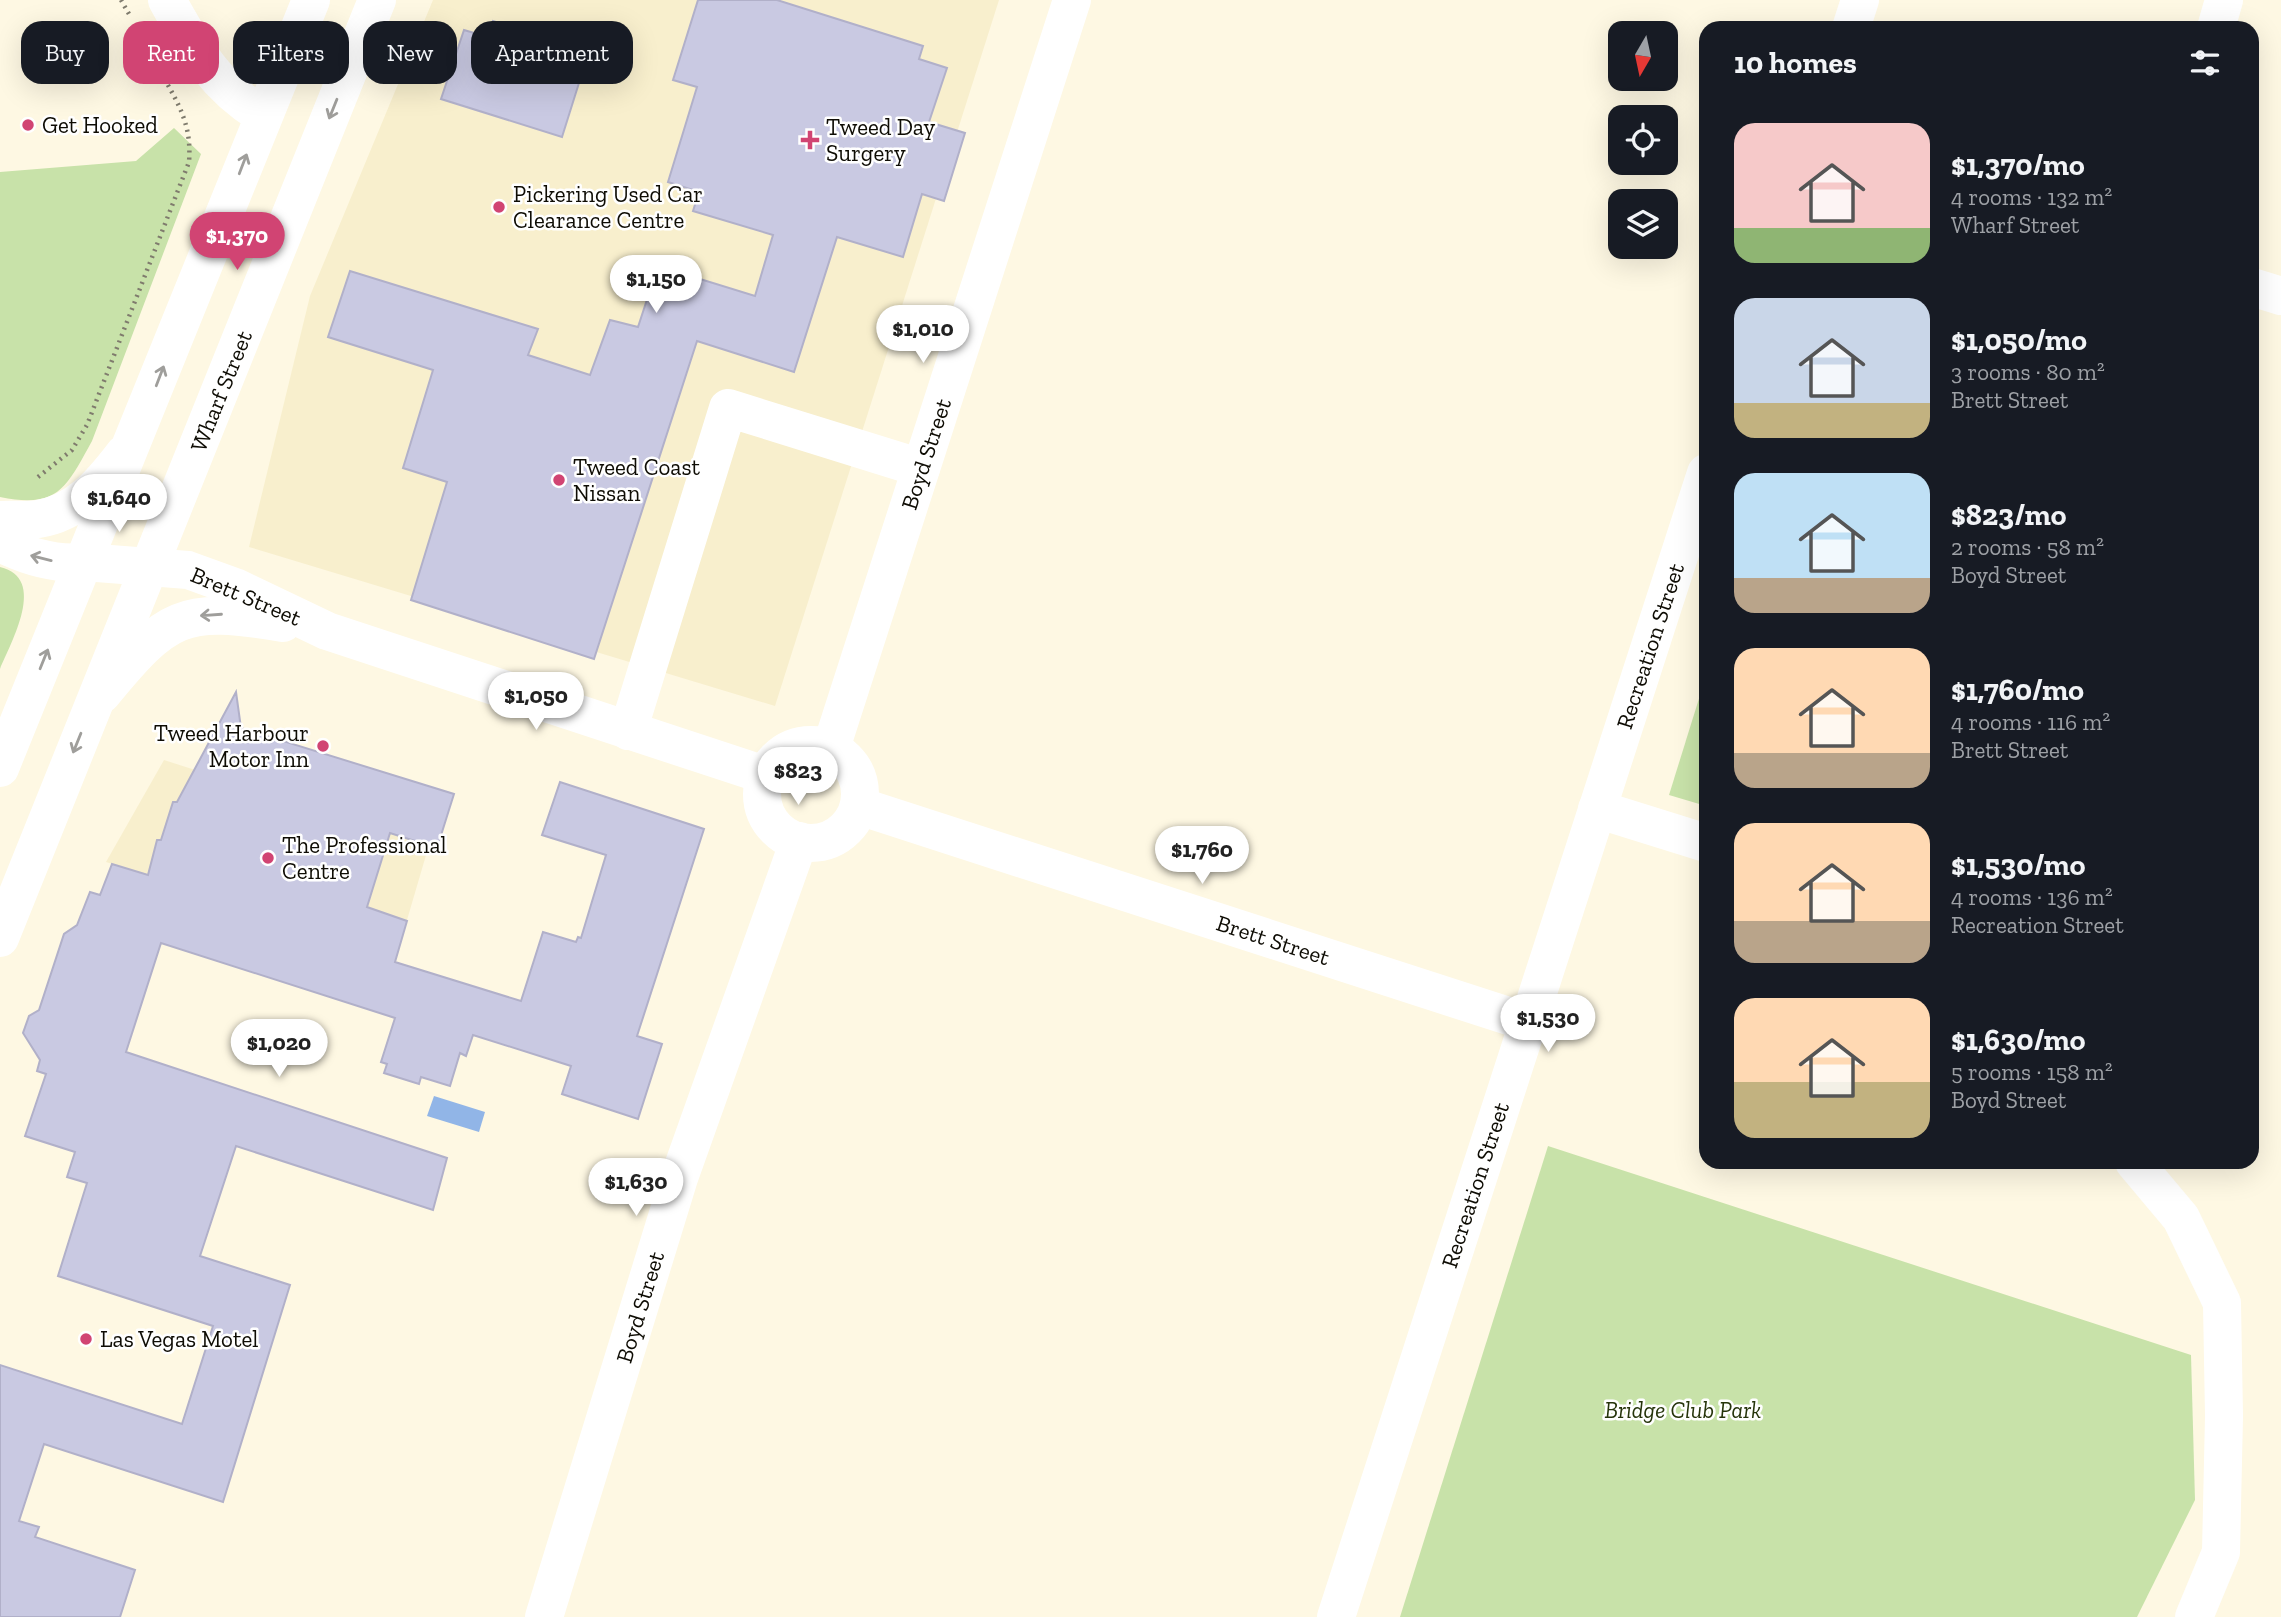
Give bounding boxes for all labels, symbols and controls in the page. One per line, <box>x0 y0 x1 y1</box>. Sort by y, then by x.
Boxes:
chip: Buy <box>21 21 109 84</box>
chip: Rent <box>123 21 219 84</box>
chip: Filters <box>233 21 349 84</box>
chip: New <box>363 21 457 84</box>
chip: Apartment <box>471 21 633 84</box>
north arrow <box>1608 21 1678 91</box>
map controls <box>1608 21 1678 259</box>
icon: filters <box>2186 44 2224 82</box>
text: 10 homes <box>1734 45 1857 81</box>
one-way arrow <box>326 97 339 119</box>
button: locate <box>1608 105 1678 175</box>
place label: Get Hooked <box>42 111 158 139</box>
place label: Tweed Day Surgery <box>826 113 935 167</box>
marker: Get Hooked <box>20 117 36 133</box>
marker: Tweed Day Surgery <box>800 130 820 150</box>
text: $1,370/mo <box>1951 147 2085 183</box>
icon: home <box>1790 151 1874 235</box>
one-way arrow <box>238 154 251 176</box>
place label: Pickering Used Car Clearance Centre <box>513 180 703 234</box>
text: 4 rooms · 132 m² <box>1951 183 2112 211</box>
button: layers <box>1608 189 1678 259</box>
marker: Pickering Used Car Clearance Centre <box>491 199 507 215</box>
text: Wharf Street <box>1951 211 2079 239</box>
pin: $1,370 <box>180 212 294 272</box>
text: $1,370 <box>206 221 268 249</box>
pin: $1,150 <box>599 256 713 315</box>
text: $1,150 <box>626 264 686 292</box>
pin: $1,010 <box>866 306 980 365</box>
text: $1,010 <box>892 314 954 342</box>
text: $1,050/mo <box>1951 322 2087 358</box>
street label: Wharf Street <box>184 326 258 456</box>
icon: home <box>1790 326 1874 410</box>
text: 3 rooms · 80 m² <box>1951 358 2105 386</box>
one-way arrow <box>154 366 167 388</box>
text: Brett Street <box>1951 386 2068 414</box>
street label: Boyd Street <box>895 394 957 513</box>
place label: Tweed Coast Nissan <box>573 453 701 507</box>
marker: Tweed Coast Nissan <box>551 472 567 488</box>
pin: $1,640 <box>62 475 176 534</box>
text: $1,640 <box>87 483 151 511</box>
text: $823/mo <box>1951 497 2066 533</box>
icon: home <box>1790 501 1874 585</box>
text: 2 rooms · 58 m² <box>1951 533 2104 561</box>
one-way arrow <box>30 551 53 564</box>
street label: Recreation Street <box>1610 559 1690 732</box>
street label: Brett Street <box>187 560 306 632</box>
text: Boyd Street <box>1951 561 2066 589</box>
one-way arrow <box>200 608 223 621</box>
one-way arrow <box>39 649 52 671</box>
pin: $1,050 <box>479 672 593 732</box>
text: $1,760/mo <box>1951 672 2084 708</box>
icon: home <box>1790 676 1874 760</box>
text: $1,050 <box>504 681 568 709</box>
text: 4 rooms · 116 m² <box>1951 708 2110 736</box>
place label: Tweed Harbour Motor Inn <box>154 719 309 773</box>
one-way arrow <box>70 732 83 753</box>
text: Brett Street <box>1951 736 2068 764</box>
marker: Tweed Harbour Motor Inn <box>315 738 331 754</box>
pin: $823 <box>757 748 839 807</box>
text: $823 <box>774 756 822 784</box>
pin: $1,760 <box>1145 826 1259 886</box>
place label: The Professional Centre <box>282 831 447 885</box>
text: $1,760 <box>1171 835 1233 863</box>
text: $1,530/mo <box>1951 847 2086 883</box>
marker: The Professional Centre <box>260 850 276 866</box>
icon: home <box>1790 851 1874 935</box>
text: 4 rooms · 136 m² <box>1951 883 2113 911</box>
street label: Brett Street <box>1213 909 1334 972</box>
text: Recreation Street <box>1951 911 2124 939</box>
pin: $1,530 <box>1491 995 1605 1054</box>
text: $1,530 <box>1516 1003 1580 1031</box>
pin: $1,020 <box>222 1020 336 1079</box>
text: $1,630/mo <box>1951 1022 2086 1058</box>
icon: home <box>1790 1026 1874 1110</box>
text: $1,020 <box>247 1028 311 1056</box>
text: 5 rooms · 158 m² <box>1951 1058 2113 1086</box>
text: Boyd Street <box>1951 1086 2066 1114</box>
street label: Recreation Street <box>1435 1098 1515 1271</box>
pin: $1,630 <box>579 1158 693 1218</box>
text: $1,630 <box>604 1167 668 1195</box>
street label: Boyd Street <box>610 1247 670 1366</box>
place label: Las Vegas Motel <box>100 1325 258 1353</box>
marker: Las Vegas Motel <box>78 1331 94 1347</box>
park label: Bridge Club Park <box>1605 1396 1761 1424</box>

